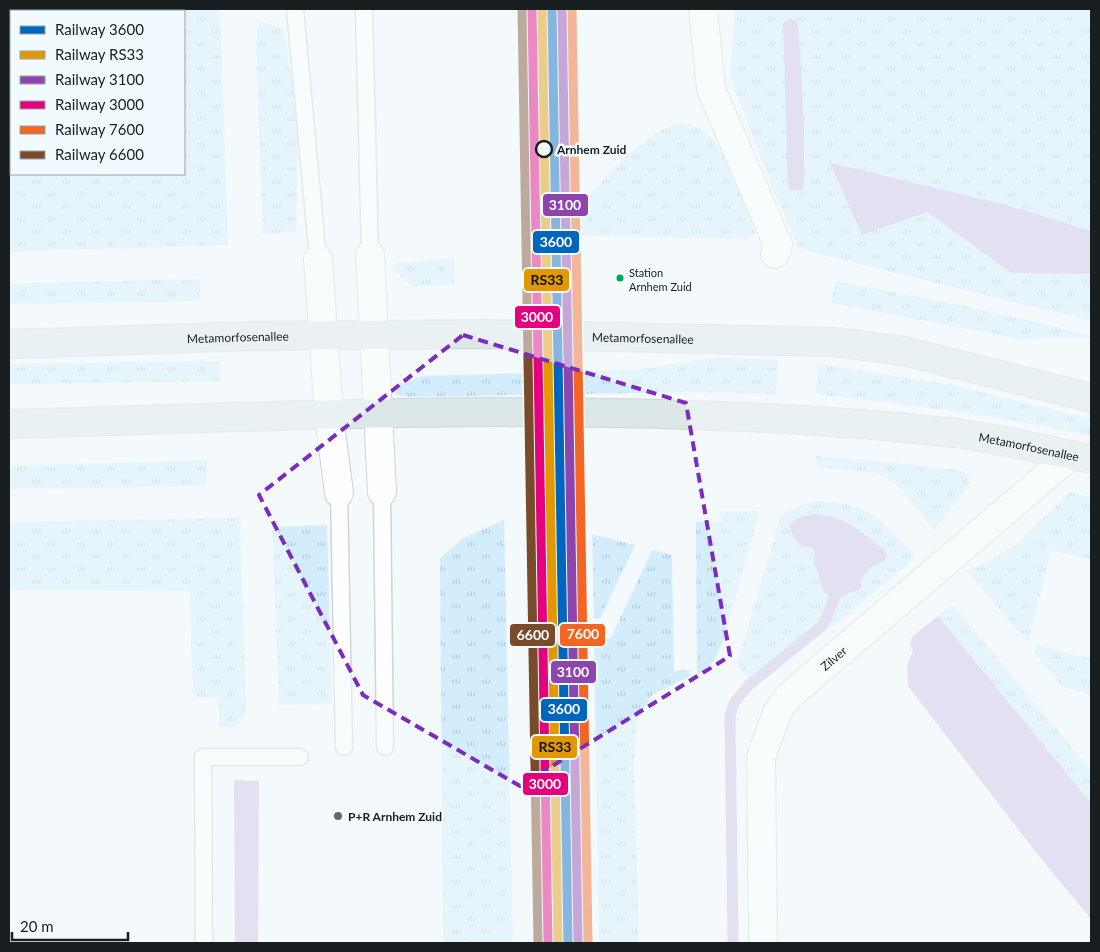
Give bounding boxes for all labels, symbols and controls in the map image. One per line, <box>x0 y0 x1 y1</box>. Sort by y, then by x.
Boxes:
legend <box>10 10 185 175</box>
text: Railway 3600 <box>55 20 144 38</box>
text: Railway RS33 <box>55 45 144 63</box>
text: Railway 3100 <box>55 70 144 88</box>
text: Railway 3000 <box>55 95 144 113</box>
text: Railway 7600 <box>55 120 144 138</box>
marker: Arnhem Zuid <box>535 140 553 158</box>
place label: Arnhem Zuid <box>556 142 627 157</box>
text: Railway 6600 <box>55 145 144 163</box>
line badge: 3100 <box>542 193 589 217</box>
text: 3100 <box>549 196 581 213</box>
line badge: 3600 <box>532 230 580 254</box>
text: 3600 <box>540 233 572 250</box>
place label: Station Arnhem Zuid <box>629 266 692 293</box>
line badge: RS33 <box>523 268 570 292</box>
text: RS33 <box>531 271 563 288</box>
marker: Station Arnhem Zuid <box>615 273 625 283</box>
line badge: 3000 <box>514 305 561 329</box>
text: 3000 <box>521 308 553 325</box>
street label: Metamorfosenallee <box>187 328 289 346</box>
street label: Metamorfosenallee <box>592 329 694 346</box>
street label: Metamorfosenallee <box>978 429 1080 464</box>
line badge: 6600 <box>509 623 556 647</box>
line badge: 7600 <box>559 623 606 647</box>
text: 7600 <box>567 625 599 642</box>
text: 6600 <box>517 626 549 643</box>
street label: Zilver <box>817 642 850 673</box>
line badge: 3100 <box>550 660 597 684</box>
text: 3100 <box>557 663 589 680</box>
line badge: 3600 <box>540 698 588 722</box>
text: 3600 <box>548 700 580 717</box>
line badge: RS33 <box>531 735 578 759</box>
text: RS33 <box>539 738 571 755</box>
line badge: 3000 <box>522 772 569 796</box>
text: 3000 <box>529 775 561 792</box>
place label: P+R Arnhem Zuid <box>348 809 442 824</box>
marker: P+R Arnhem Zuid <box>332 810 344 822</box>
scale bar <box>12 910 129 942</box>
text: 20 m <box>20 917 54 935</box>

